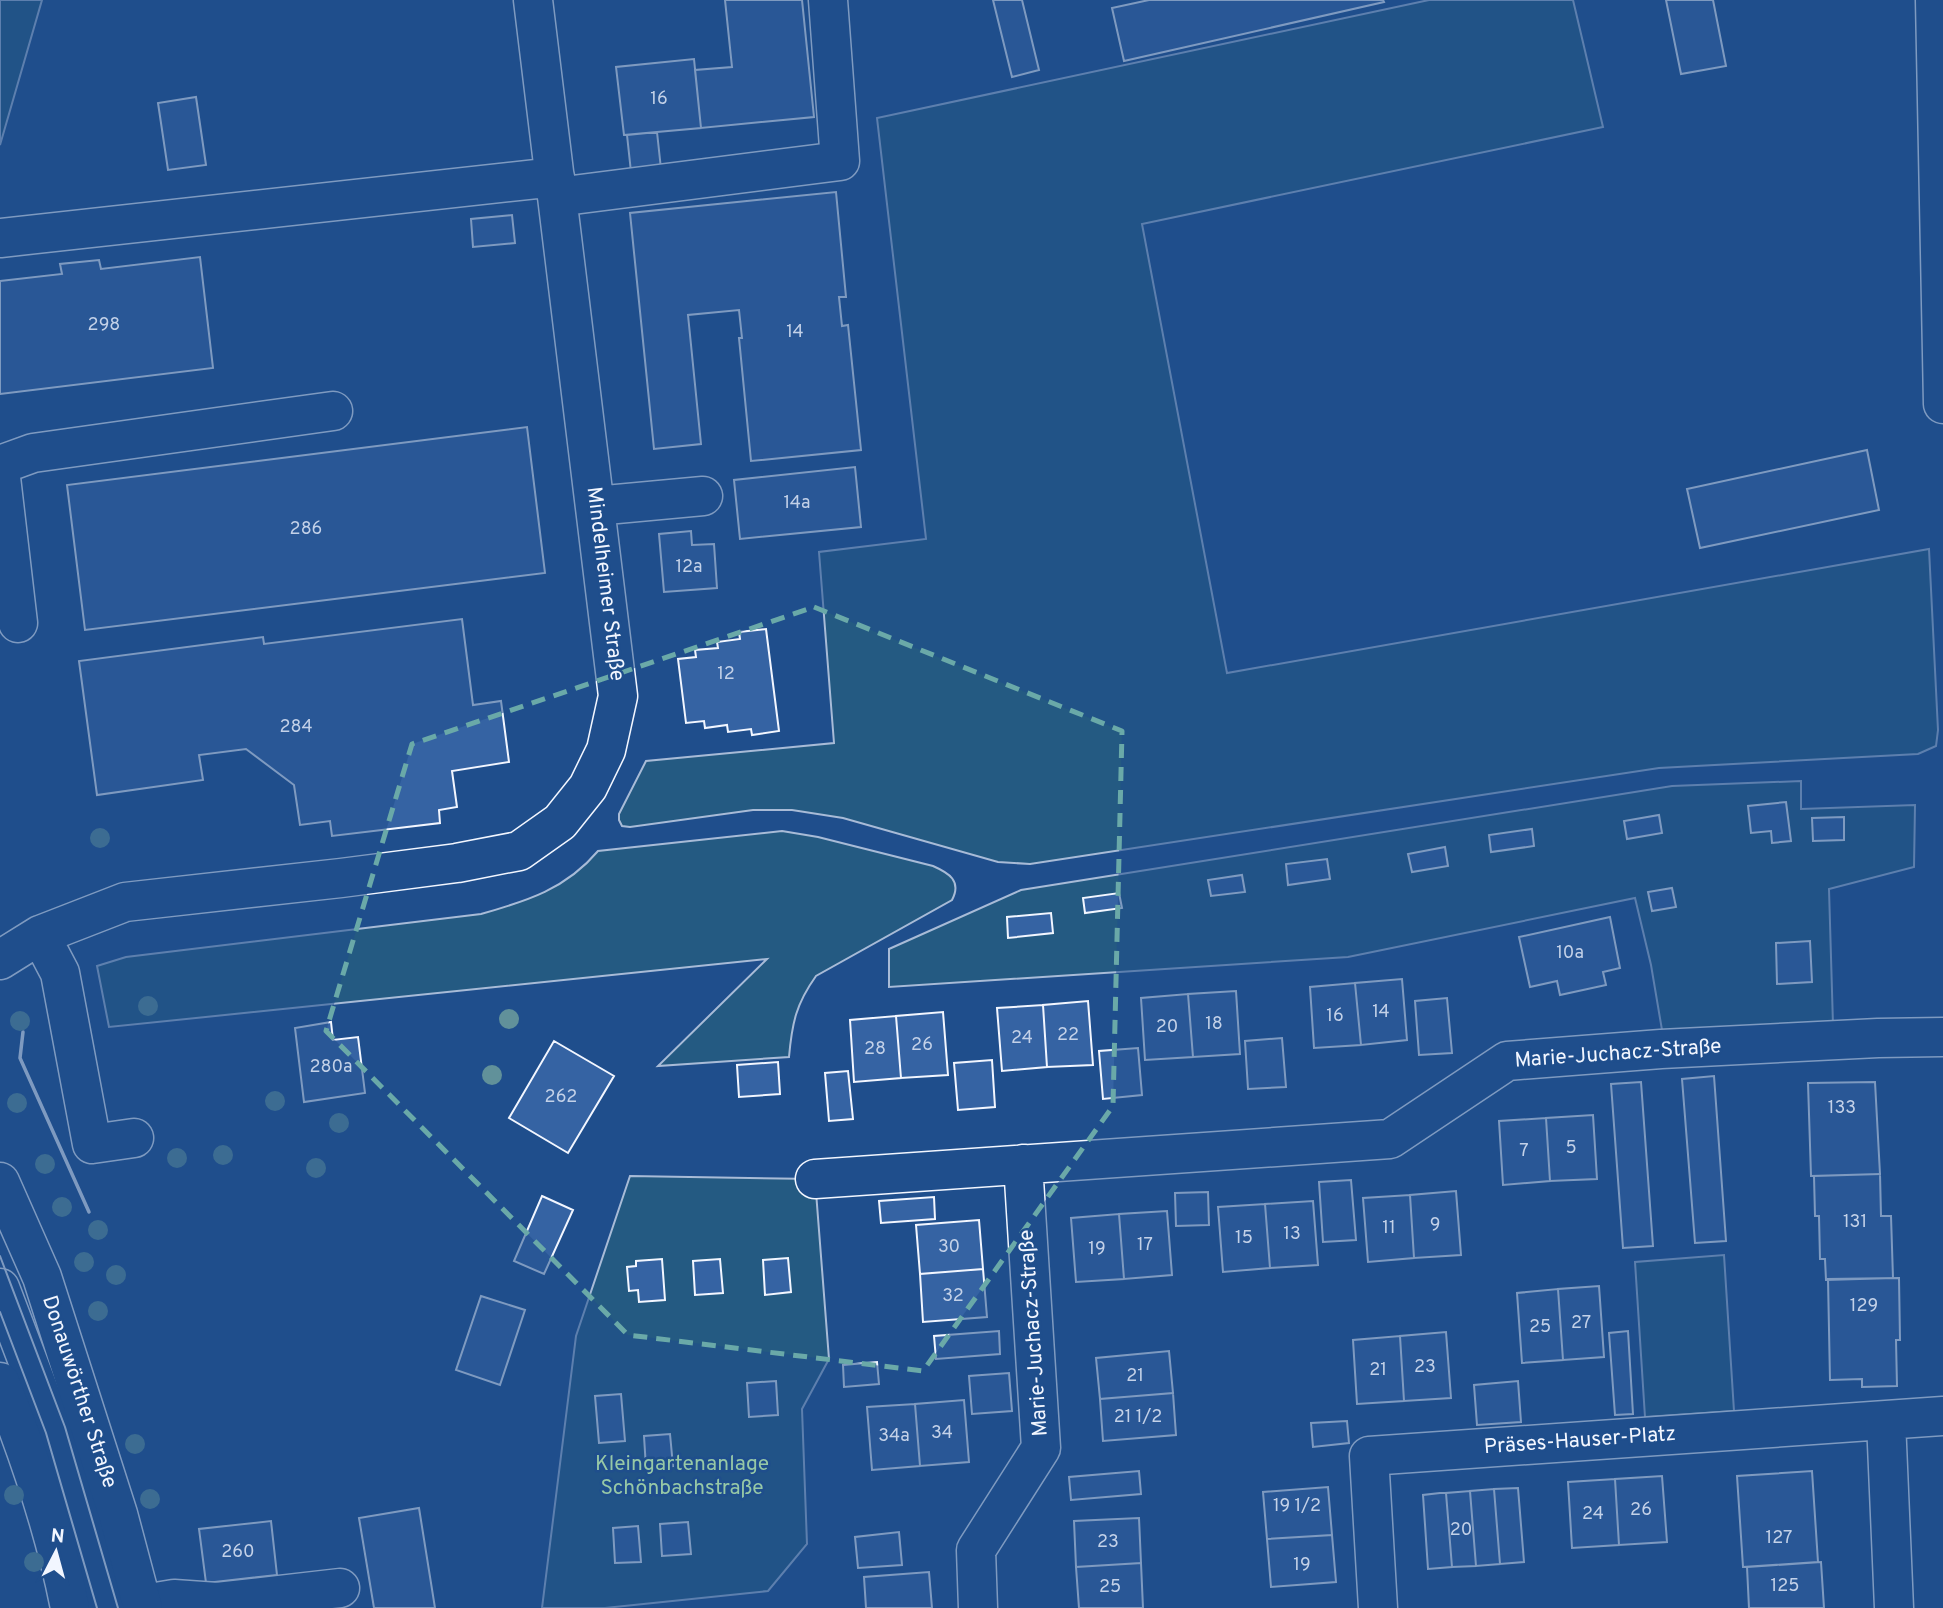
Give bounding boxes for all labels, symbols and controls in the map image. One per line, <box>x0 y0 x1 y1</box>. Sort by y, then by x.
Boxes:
house number: 16 <box>650 88 668 111</box>
house number: 298 <box>88 314 120 337</box>
house number: 14 <box>786 321 804 344</box>
street label: Mindelheimer Straße <box>580 485 630 683</box>
house number: 14a <box>783 492 811 515</box>
house number: 286 <box>290 518 322 541</box>
house number: 12a <box>675 556 703 579</box>
house number: 12 <box>717 663 735 686</box>
house number: 284 <box>279 716 313 739</box>
house number: 10a <box>1556 942 1584 965</box>
house number: 14 <box>1372 1001 1390 1024</box>
house number: 16 <box>1326 1005 1344 1028</box>
house number: 18 <box>1205 1013 1223 1036</box>
house number: 20 <box>1156 1016 1178 1039</box>
house number: 22 <box>1057 1024 1079 1047</box>
house number: 24 <box>1011 1027 1033 1050</box>
street label: Marie-Juchacz-Straße <box>1514 1033 1722 1075</box>
house number: 26 <box>911 1034 933 1057</box>
house number: 28 <box>864 1038 886 1061</box>
house number: 280a <box>310 1056 352 1079</box>
house number: 262 <box>545 1086 577 1109</box>
house number: 133 <box>1828 1097 1856 1120</box>
house number: 5 <box>1565 1137 1577 1160</box>
house number: 7 <box>1519 1140 1529 1163</box>
house number: 131 <box>1843 1211 1867 1234</box>
house number: 9 <box>1430 1214 1440 1237</box>
house number: 11 <box>1382 1217 1396 1240</box>
house number: 13 <box>1283 1223 1301 1246</box>
house number: 15 <box>1235 1227 1253 1250</box>
street label: Marie-Juchacz-Straße <box>1013 1229 1055 1437</box>
house number: 17 <box>1137 1234 1153 1257</box>
house number: 30 <box>938 1236 960 1259</box>
house number: 19 <box>1088 1238 1106 1261</box>
house number: 32 <box>942 1285 964 1308</box>
street label: Donauwörther Straße <box>35 1292 123 1492</box>
house number: 129 <box>1850 1295 1878 1318</box>
house number: 27 <box>1571 1312 1591 1335</box>
house number: 25 <box>1529 1316 1551 1339</box>
house number: 23 <box>1414 1356 1436 1379</box>
house number: 21 <box>1369 1359 1387 1382</box>
house number: 21 <box>1126 1365 1144 1388</box>
house number: 21 1/2 <box>1114 1406 1162 1429</box>
street label: Präses-Hauser-Platz <box>1483 1421 1677 1461</box>
house number: 34 <box>931 1422 953 1445</box>
house number: 34a <box>878 1425 910 1448</box>
park label: Kleingartenanlage Schönbachstraße <box>595 1451 769 1502</box>
house number: 19 1/2 <box>1273 1495 1321 1518</box>
house number: 26 <box>1630 1499 1652 1522</box>
house number: 24 <box>1582 1503 1604 1526</box>
north arrow <box>21 1517 91 1587</box>
house number: 20 <box>1450 1519 1472 1542</box>
text: N <box>50 1524 66 1550</box>
house number: 127 <box>1766 1527 1792 1550</box>
house number: 23 <box>1097 1531 1119 1554</box>
house number: 260 <box>221 1541 255 1564</box>
house number: 19 <box>1293 1554 1311 1577</box>
house number: 125 <box>1771 1575 1799 1598</box>
house number: 25 <box>1099 1576 1121 1599</box>

